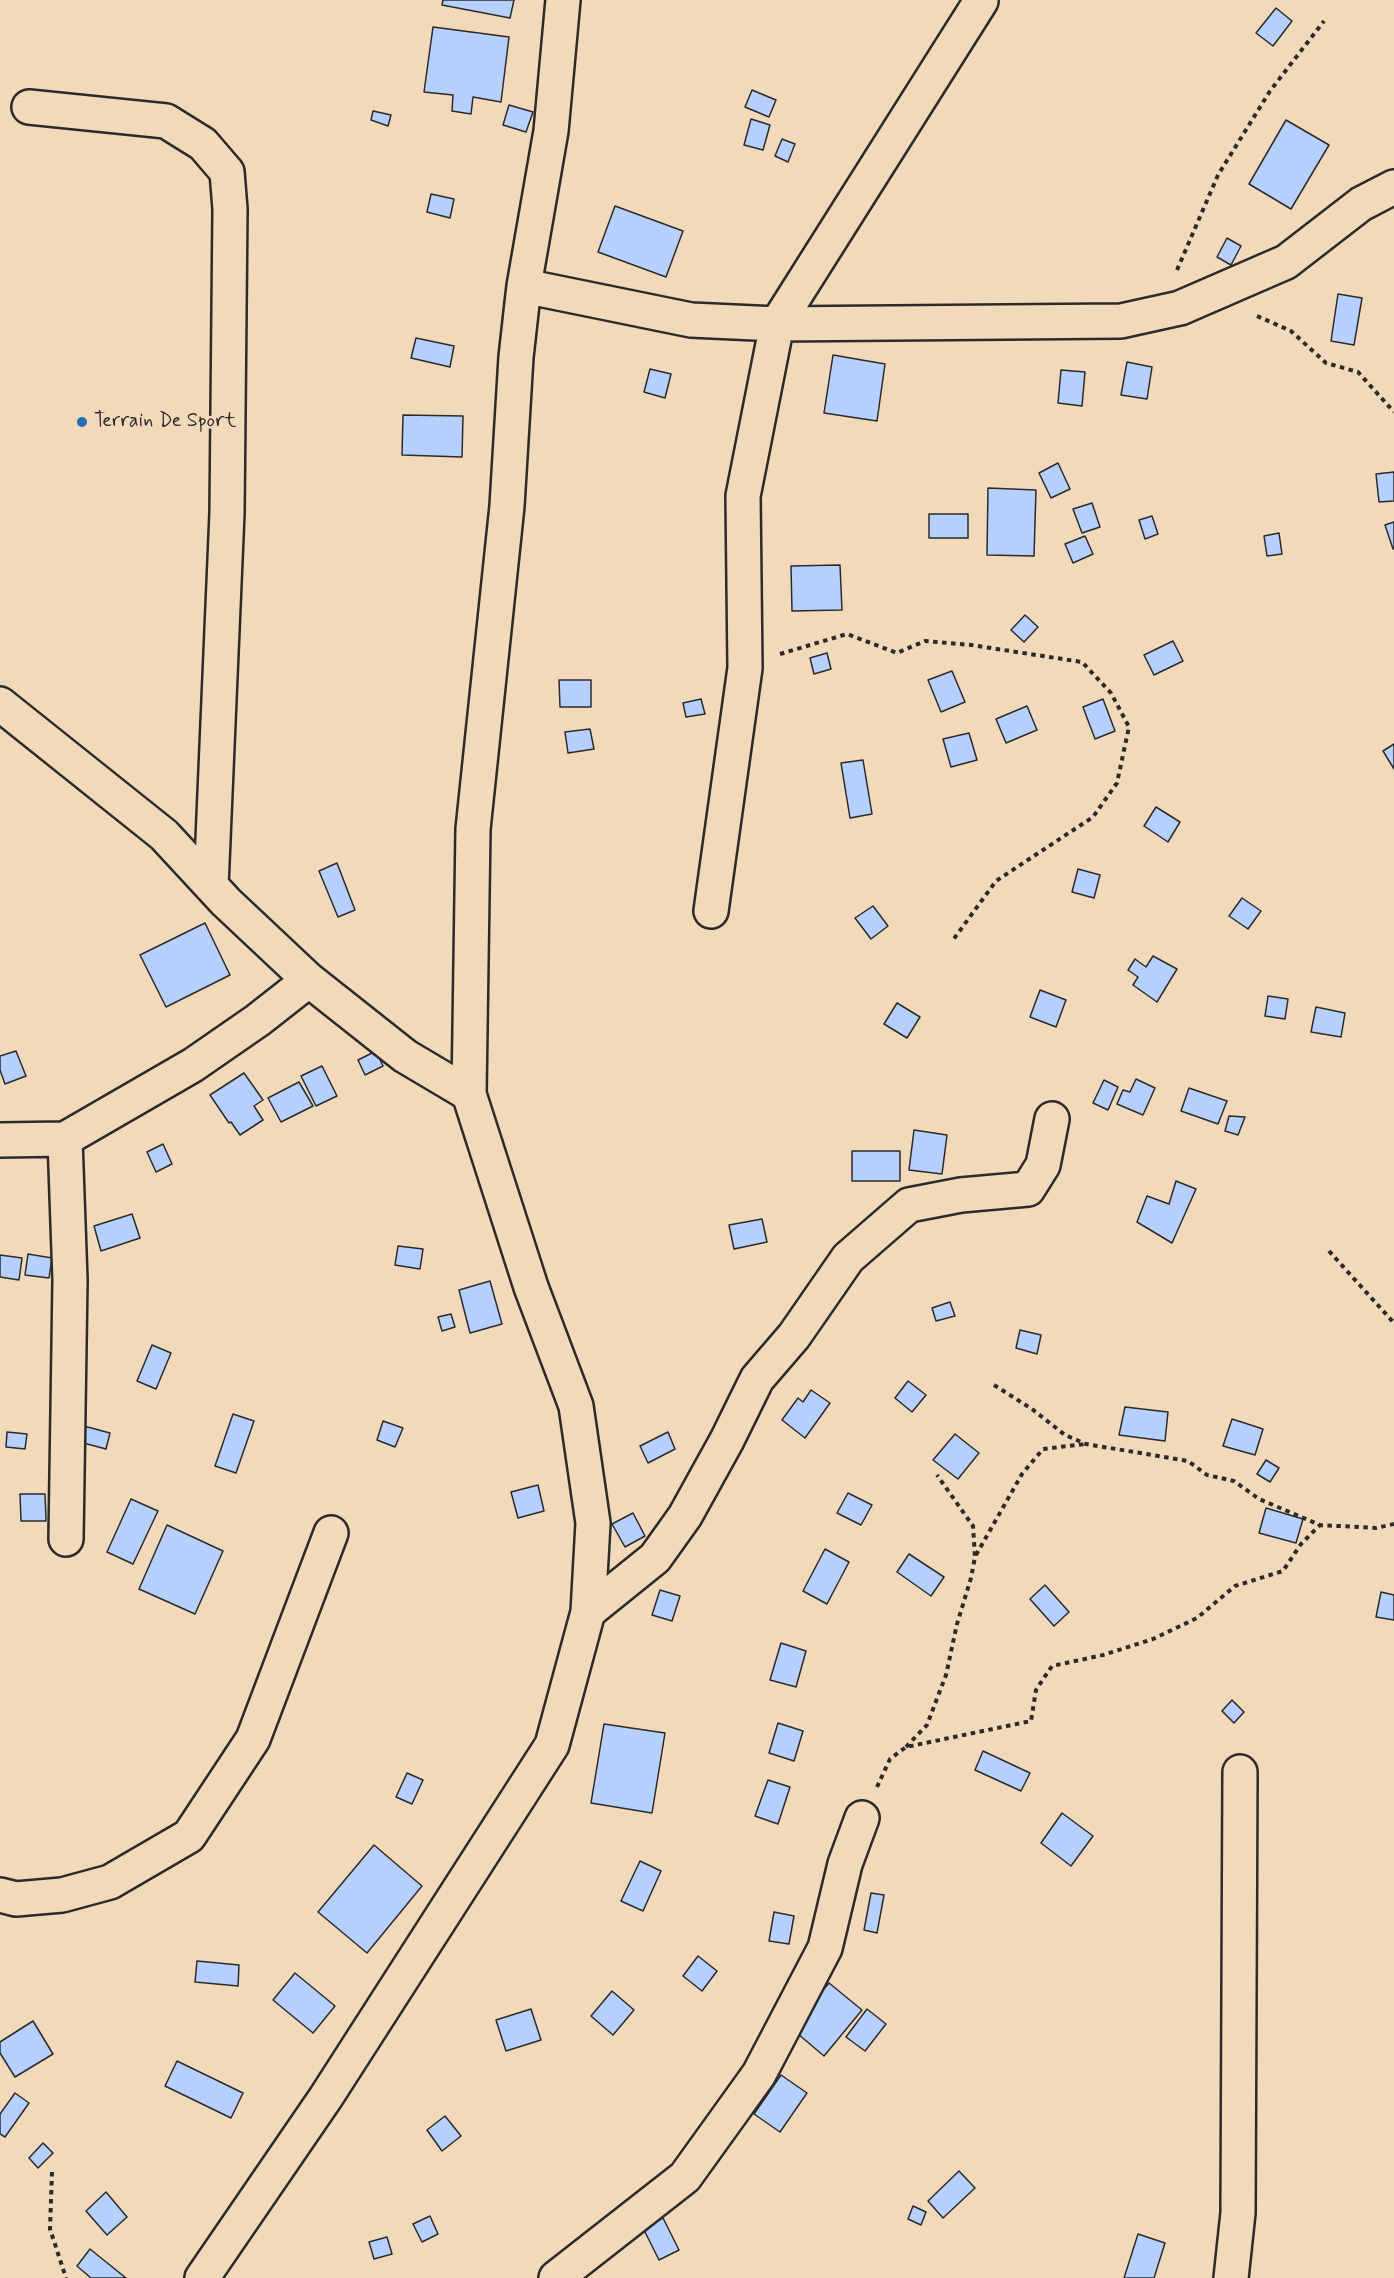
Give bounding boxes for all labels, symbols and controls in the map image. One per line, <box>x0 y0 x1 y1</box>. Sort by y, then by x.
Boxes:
place label: Terrain De Sport <box>94 410 236 434</box>
marker: Terrain De Sport <box>75 415 89 429</box>

